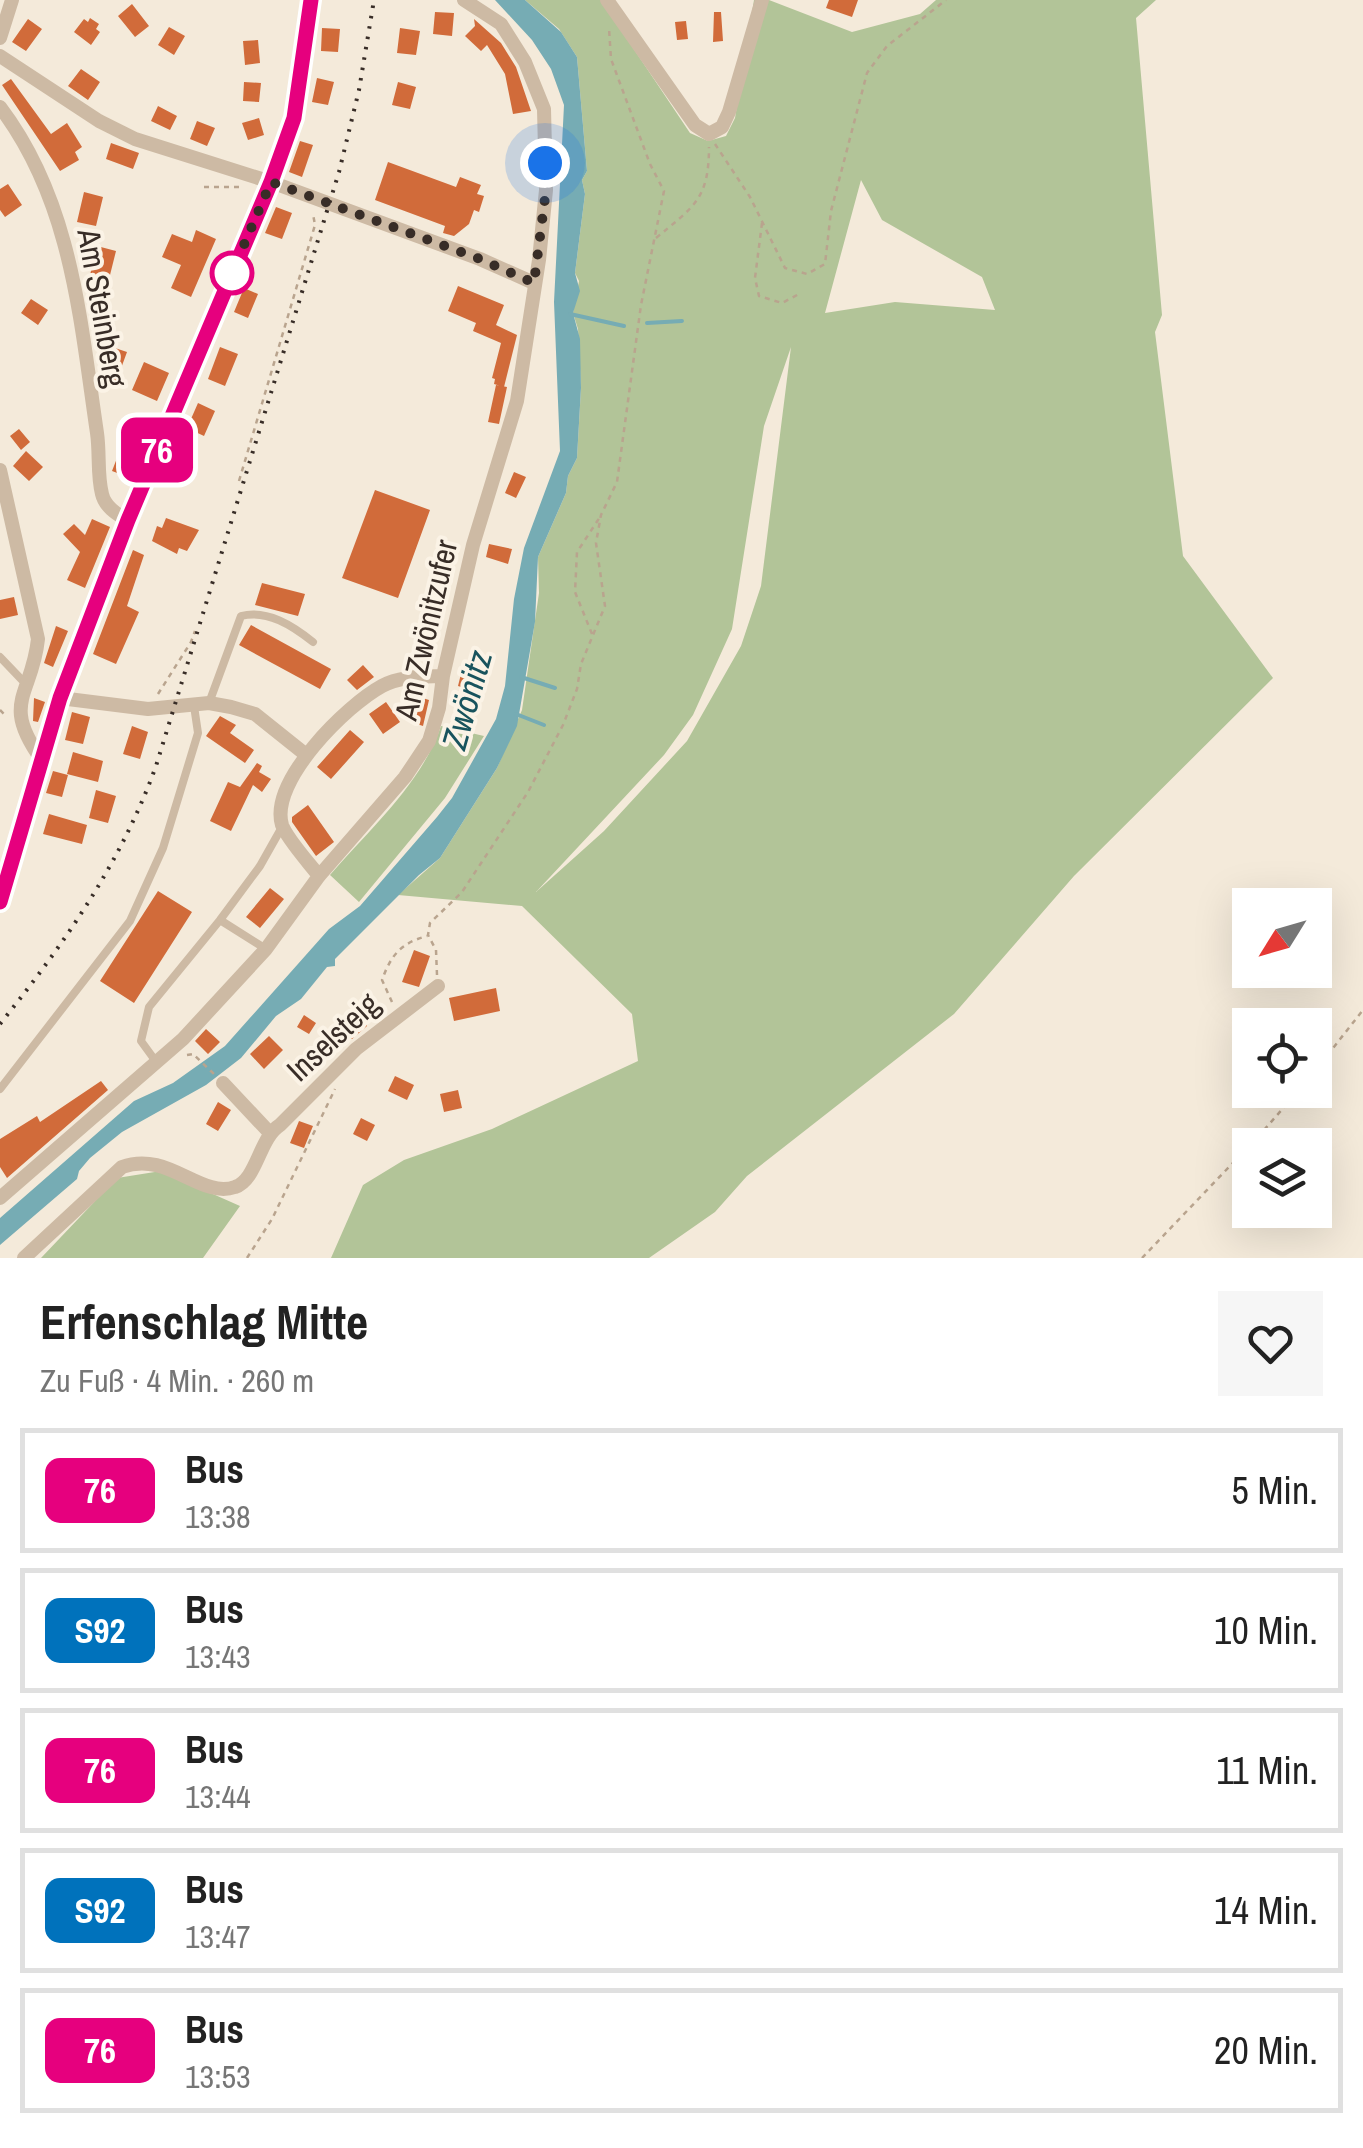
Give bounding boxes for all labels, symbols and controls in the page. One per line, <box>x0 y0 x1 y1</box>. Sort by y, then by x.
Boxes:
your location <box>520 138 570 188</box>
street label: Am Steinberg <box>67 224 138 391</box>
unlabelled marker <box>211 252 253 294</box>
line badge: 76 <box>112 418 202 482</box>
text: 76 <box>141 427 173 474</box>
street label: Am Zwönitzufer <box>387 536 465 724</box>
water label: Zwönitz <box>433 646 501 754</box>
north arrow <box>1232 888 1332 988</box>
map controls <box>1232 888 1332 1228</box>
street label: Inselsteig <box>277 982 389 1091</box>
button: locate <box>1232 1008 1332 1108</box>
button: layers <box>1232 1128 1332 1228</box>
text: Erfenschlag Mitte <box>40 1289 368 1354</box>
button: heart <box>1218 1291 1323 1396</box>
text: Zu Fuß · 4 Min. · 260 m <box>40 1359 314 1402</box>
text: Bus <box>185 1444 244 1495</box>
text: 5 Min. <box>1231 1465 1318 1516</box>
text: 76 <box>84 1467 116 1514</box>
text: 13:38 <box>185 1495 251 1538</box>
text: Bus <box>185 1584 244 1635</box>
text: 10 Min. <box>1214 1605 1318 1656</box>
text: S92 <box>74 1607 126 1654</box>
text: 13:43 <box>185 1635 251 1678</box>
text: Bus <box>185 1724 244 1775</box>
text: 11 Min. <box>1216 1745 1318 1796</box>
text: 76 <box>84 1747 116 1794</box>
text: 13:44 <box>185 1775 251 1818</box>
text: Bus <box>185 1864 244 1915</box>
text: 14 Min. <box>1214 1885 1318 1936</box>
text: S92 <box>74 1887 126 1934</box>
text: 13:47 <box>185 1915 251 1958</box>
text: Bus <box>185 2004 244 2055</box>
text: 20 Min. <box>1214 2025 1318 2076</box>
text: 76 <box>84 2027 116 2074</box>
text: 13:53 <box>185 2055 251 2098</box>

